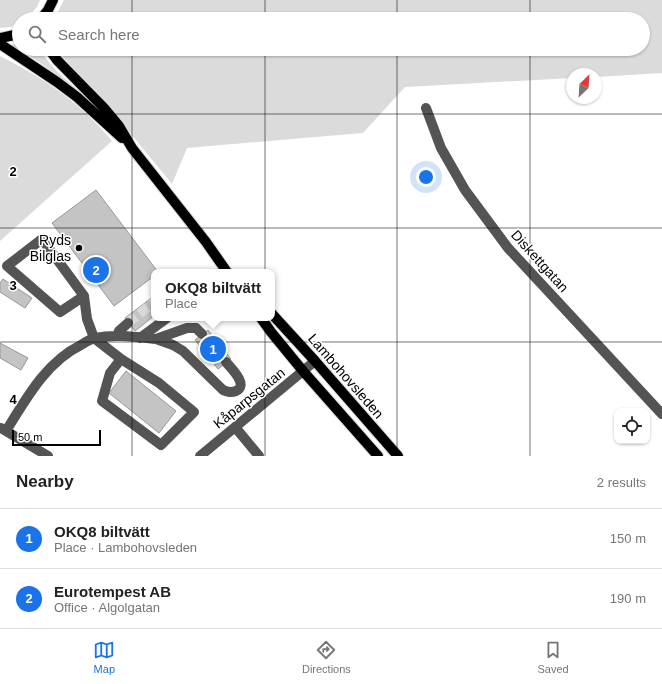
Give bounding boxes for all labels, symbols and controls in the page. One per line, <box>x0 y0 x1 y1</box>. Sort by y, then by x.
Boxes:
search box <box>12 12 650 56</box>
icon: search <box>26 23 48 45</box>
text: Search here <box>58 26 140 43</box>
north arrow <box>566 68 602 104</box>
text: 2 <box>9 164 17 179</box>
your location <box>416 167 436 187</box>
street label: Diskettgatan <box>508 227 572 295</box>
place label: Ryds Bilglas <box>30 232 71 264</box>
marker: Ryds Bilglas <box>74 243 84 253</box>
pin: 2 <box>83 255 109 285</box>
popup <box>151 269 275 321</box>
text: 3 <box>9 278 17 293</box>
text: OKQ8 biltvätt <box>165 279 261 296</box>
text: Place <box>165 296 198 311</box>
street label: Lambohovsleden <box>305 331 387 421</box>
pin: 1 <box>200 334 226 364</box>
street label: Kåparpsgatan <box>210 364 288 432</box>
text: 4 <box>9 392 17 407</box>
map controls <box>614 408 650 444</box>
button: locate <box>614 408 650 444</box>
scale bar <box>12 428 101 447</box>
text: 50 m <box>18 431 42 443</box>
text: Nearby <box>16 472 74 491</box>
text: 2 results <box>597 475 646 490</box>
text: OKQ8 biltvätt <box>54 523 150 540</box>
text: 1 <box>25 531 33 546</box>
text: 150 m <box>610 531 646 546</box>
text: Place · Lambohovsleden <box>54 540 197 555</box>
text: Eurotempest AB <box>54 583 171 600</box>
text: 2 <box>25 591 33 606</box>
text: 190 m <box>610 591 646 606</box>
text: Office · Algolgatan <box>54 600 160 615</box>
tab: Map <box>93 639 115 675</box>
tab: Directions <box>302 639 351 675</box>
tab: Saved <box>537 639 569 675</box>

